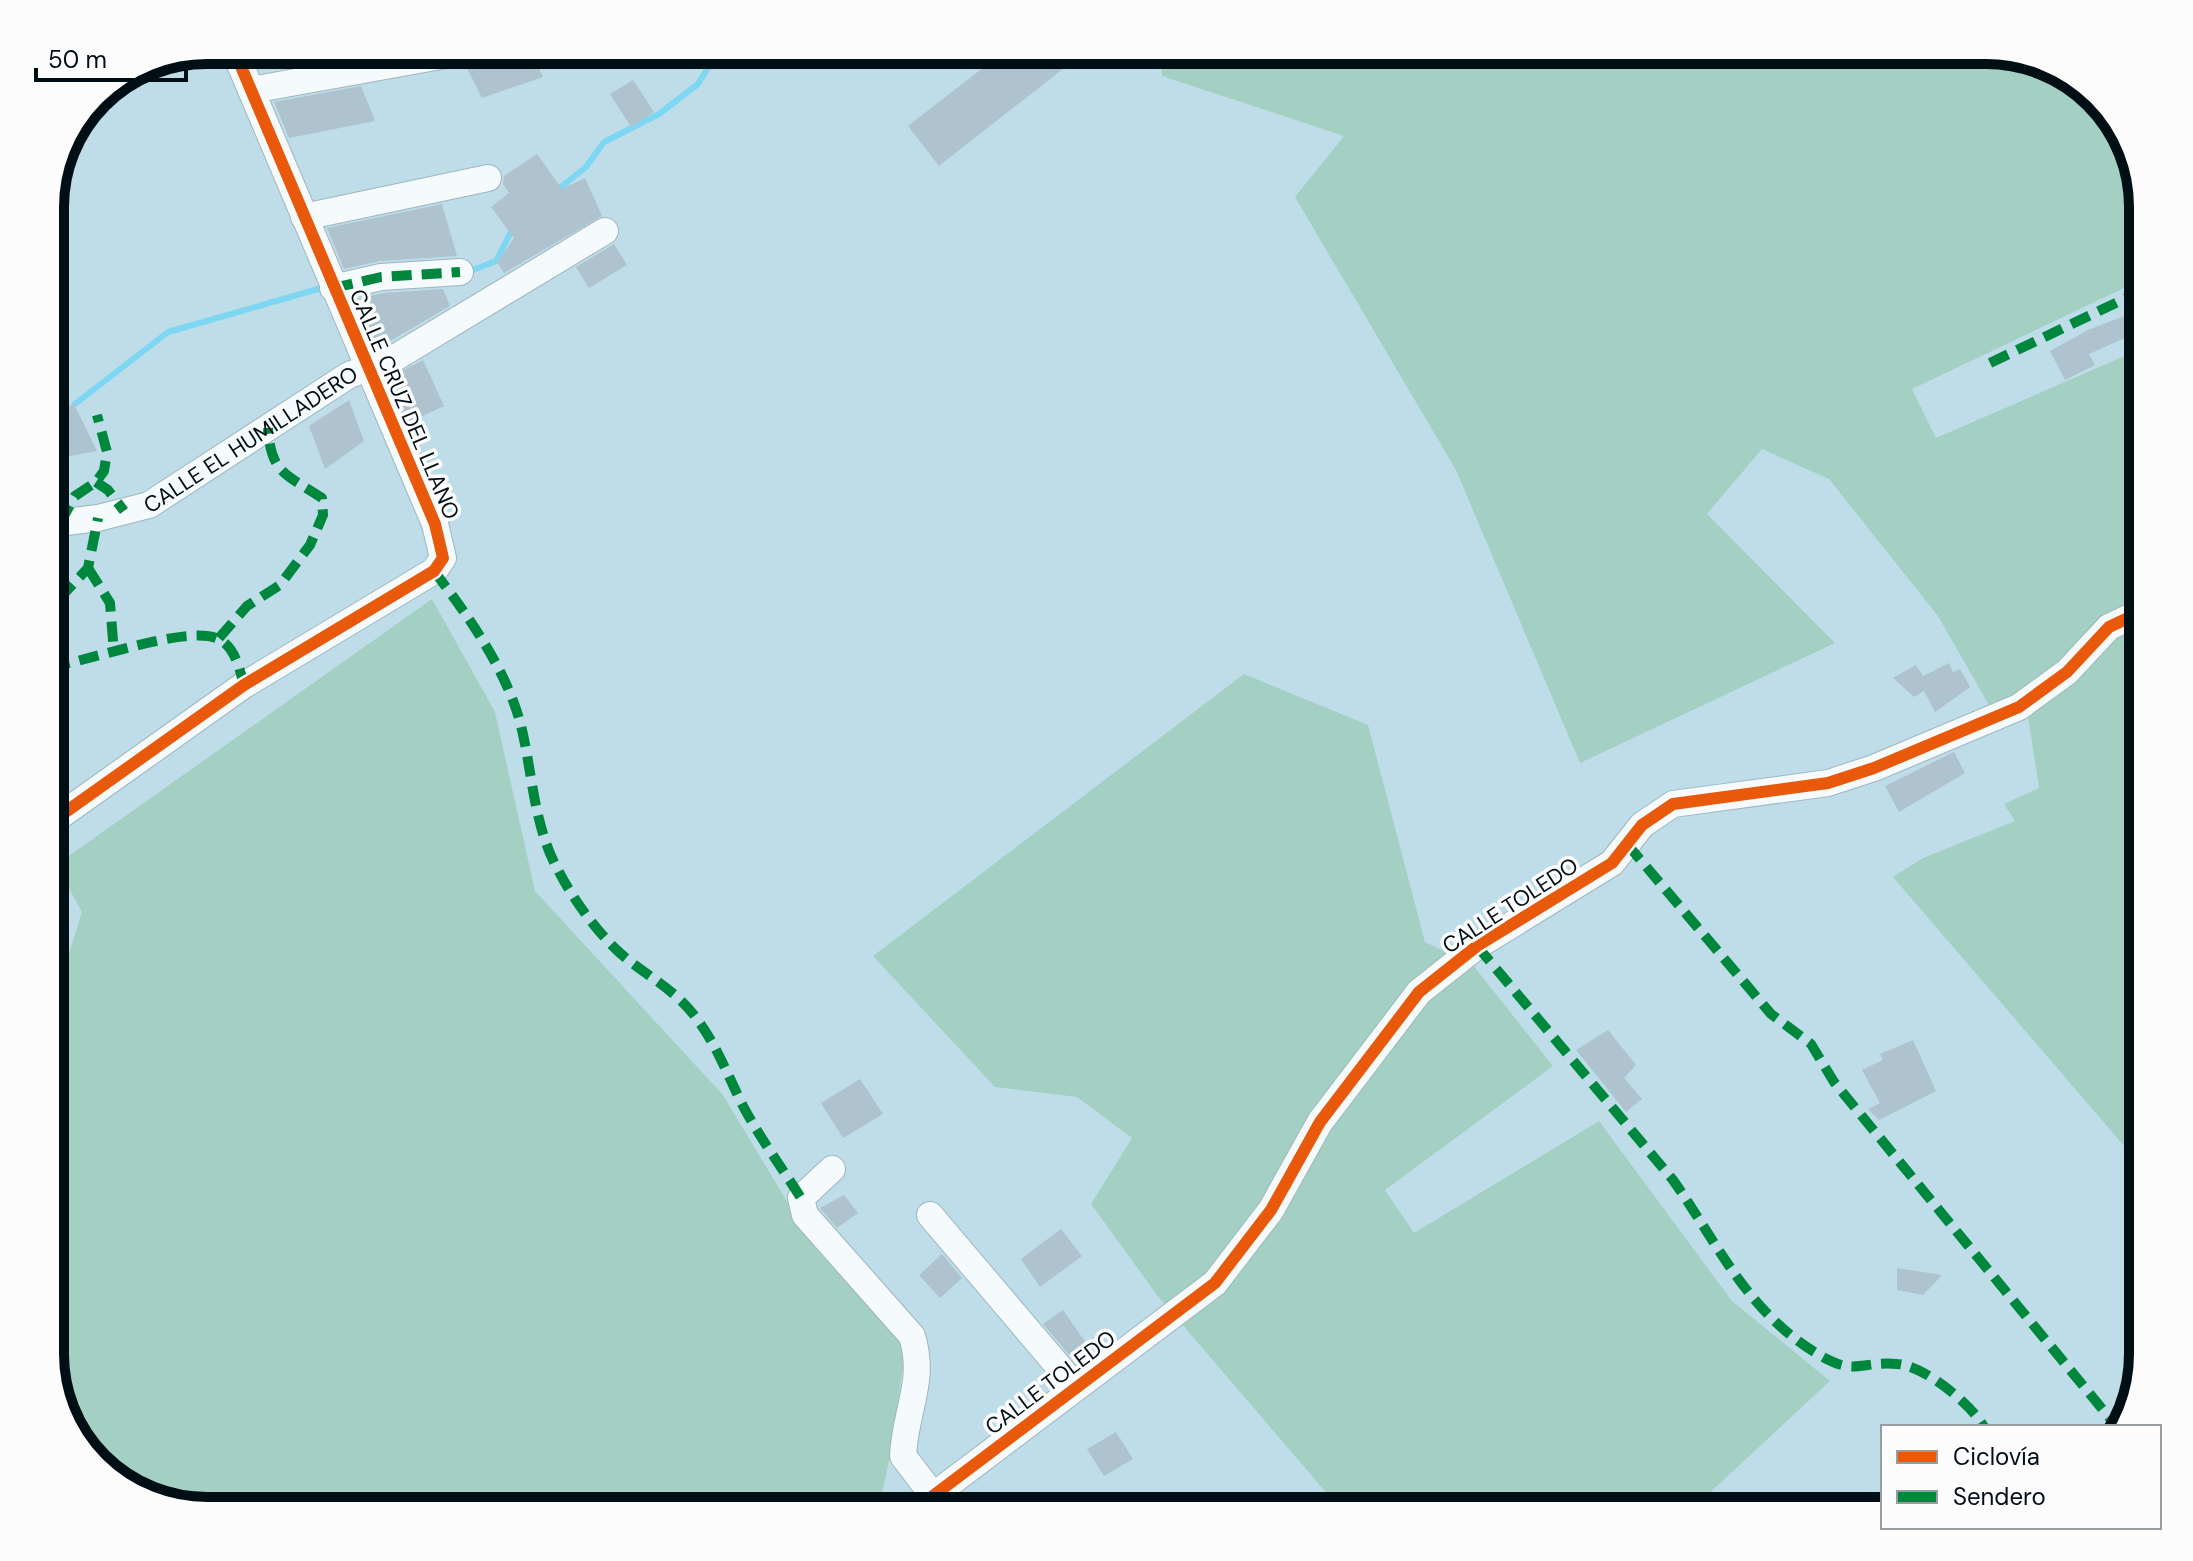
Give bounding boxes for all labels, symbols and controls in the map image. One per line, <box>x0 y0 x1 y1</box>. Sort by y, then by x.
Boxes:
scale bar <box>36 32 186 82</box>
text: 50 m <box>48 44 107 75</box>
street label: CALLE CRUZ DEL LLANO <box>343 285 466 524</box>
street label: CALLE EL HUMILLADERO <box>138 359 363 520</box>
street label: CALLE TOLEDO <box>1437 851 1584 960</box>
street label: CALLE TOLEDO <box>979 1324 1121 1441</box>
legend <box>1881 1425 2161 1529</box>
text: Ciclovía <box>1953 1441 2040 1472</box>
text: Sendero <box>1953 1481 2046 1512</box>

